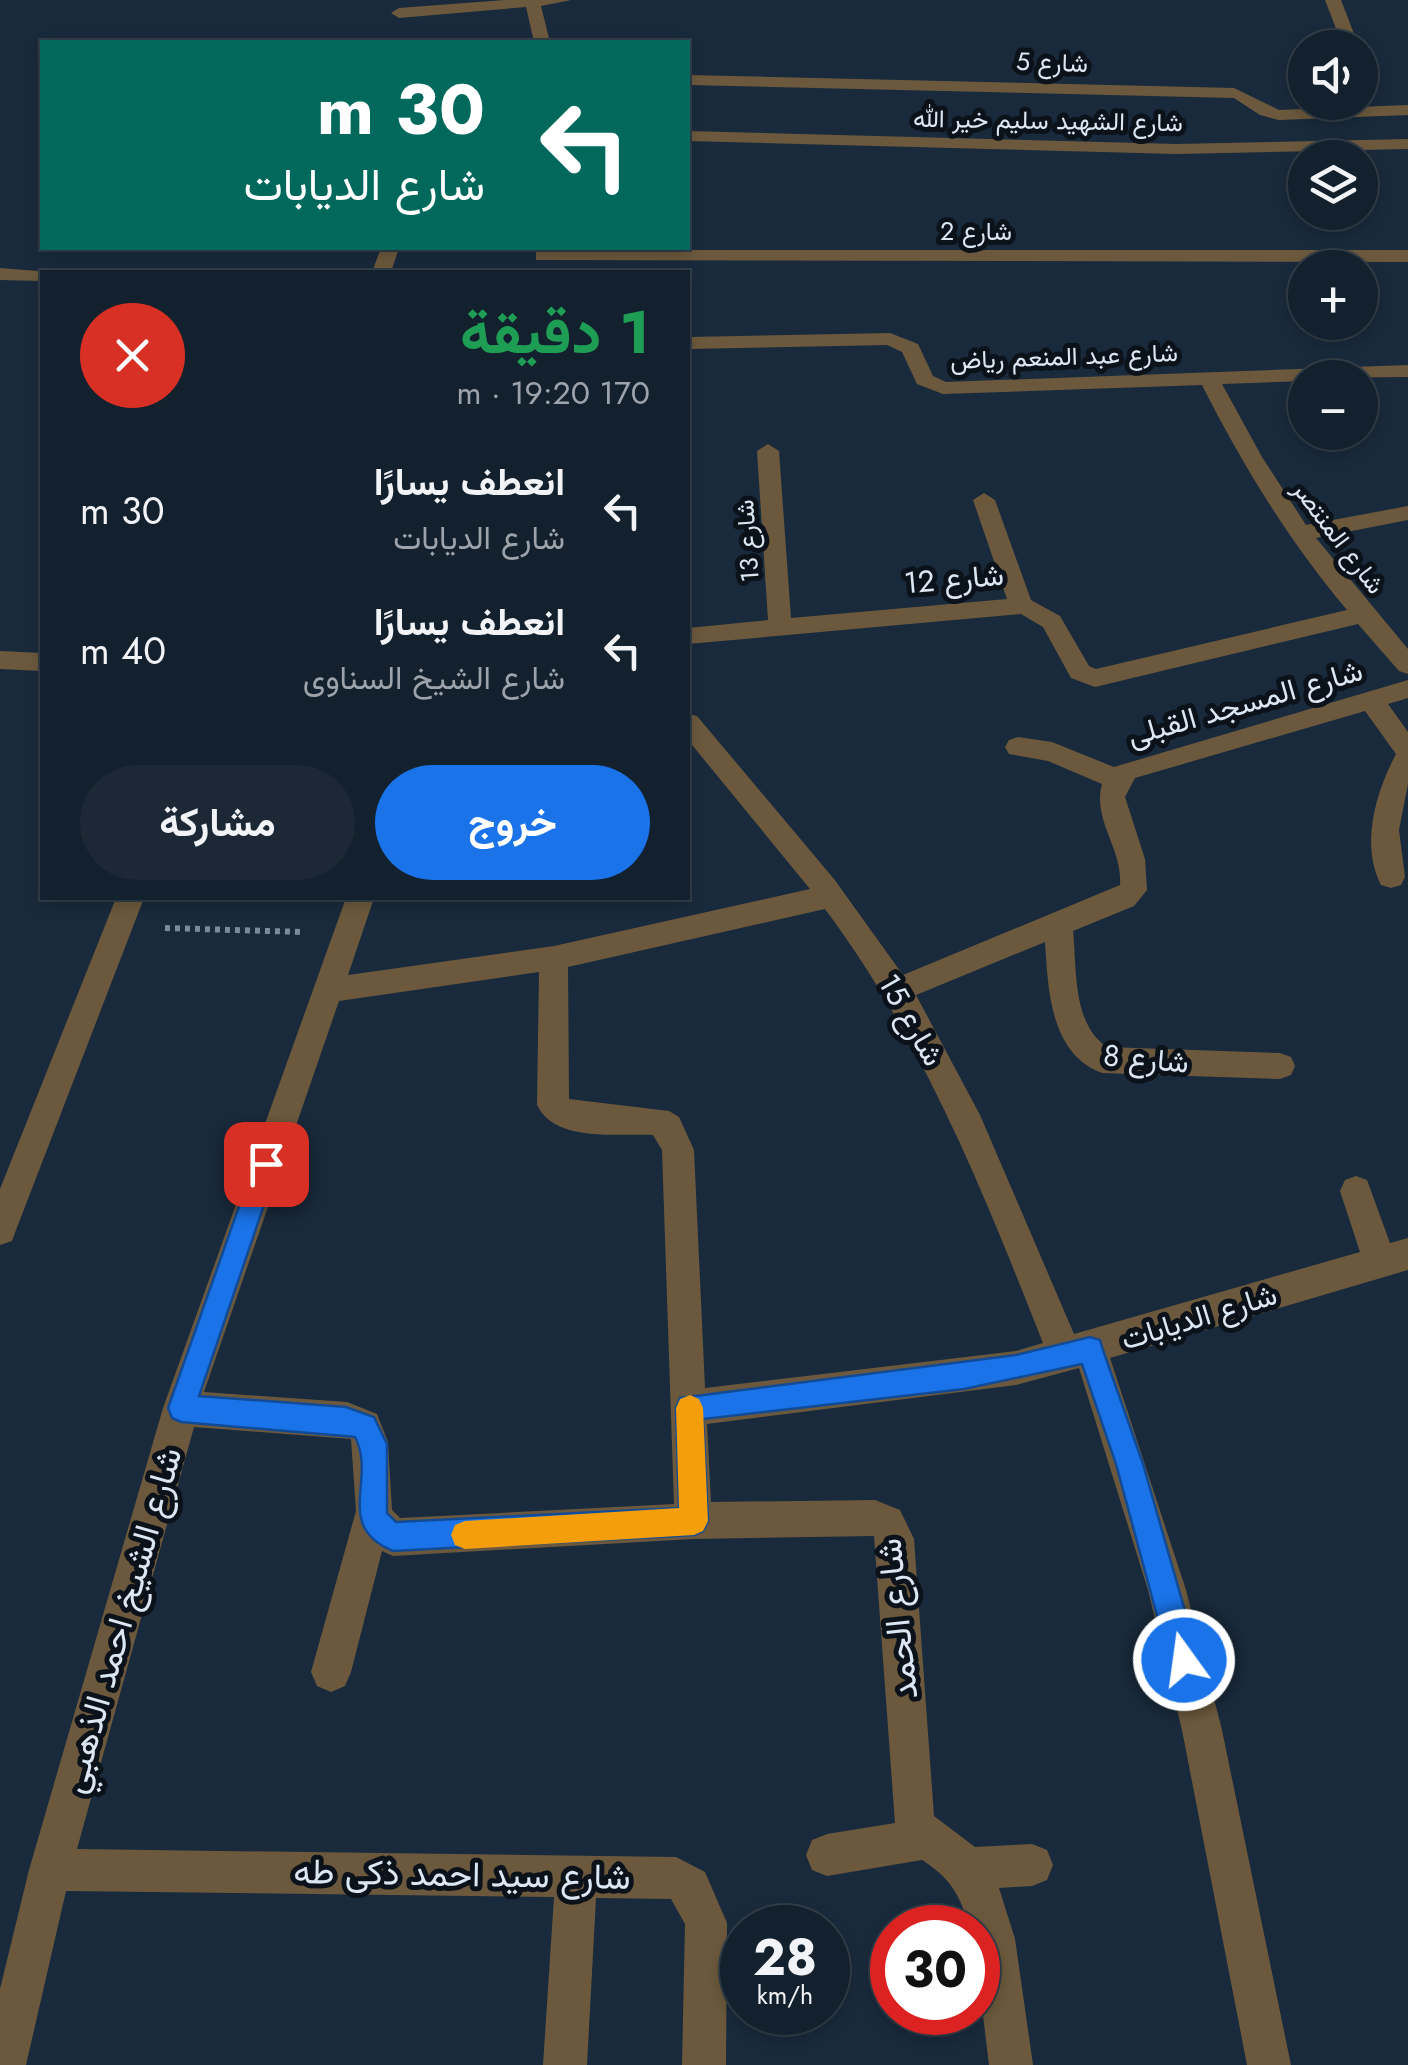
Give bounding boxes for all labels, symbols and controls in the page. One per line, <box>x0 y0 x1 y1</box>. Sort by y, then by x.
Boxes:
map controls <box>1288 30 1378 450</box>
button: sound <box>1288 30 1378 120</box>
street label: شارع 5 <box>1015 43 1089 81</box>
text: 30 m <box>317 59 485 160</box>
icon: left <box>520 80 650 210</box>
street label: شارع الشهيد سليم خير الله <box>913 100 1183 140</box>
button: layers <box>1288 140 1378 230</box>
text: شارع الديابات <box>243 152 485 217</box>
street label: شارع 2 <box>940 213 1012 249</box>
button: + <box>1288 250 1378 340</box>
text: 1 دقيقة <box>460 289 650 376</box>
button: close <box>80 303 185 408</box>
street label: شارع عبد المنعم رياض <box>950 334 1178 378</box>
button: − <box>1288 360 1378 450</box>
text: 170 m · 19:20 <box>456 370 650 416</box>
text: انعطف يسارًا <box>374 454 565 509</box>
street label: شارع المنتصر <box>1284 472 1394 601</box>
text: 30 m <box>80 483 165 538</box>
icon: left <box>595 483 650 538</box>
street label: شارع 13 <box>726 499 768 583</box>
text: شارع الديابات <box>393 515 565 561</box>
street label: شارع 12 <box>902 553 1006 604</box>
text: انعطف يسارًا <box>374 594 565 649</box>
text: 40 m <box>80 623 166 678</box>
icon: left <box>595 623 650 678</box>
street label: شارع المسجد القبلى <box>1122 648 1367 757</box>
text: شارع الشيخ السناوى <box>303 655 565 701</box>
button: مشاركة <box>80 765 355 880</box>
button: خروج <box>375 765 650 880</box>
street label: شارع 15 <box>868 966 955 1074</box>
street label: شارع 8 <box>1101 1033 1191 1084</box>
pin <box>224 1122 309 1207</box>
icon: arrive <box>239 1137 294 1192</box>
street label: شارع الديابات <box>1116 1272 1282 1361</box>
street label: شارع الشيخ احمد الذهبي <box>48 1441 198 1800</box>
street label: شارع الحمد <box>864 1536 930 1702</box>
position arrow <box>1132 1608 1236 1712</box>
street label: شارع سيد احمد ذكى طه <box>293 1846 631 1902</box>
speed limit sign: 30 <box>870 1905 1000 2035</box>
text: 28 <box>753 1921 817 1994</box>
text: km/h <box>757 1977 813 2013</box>

